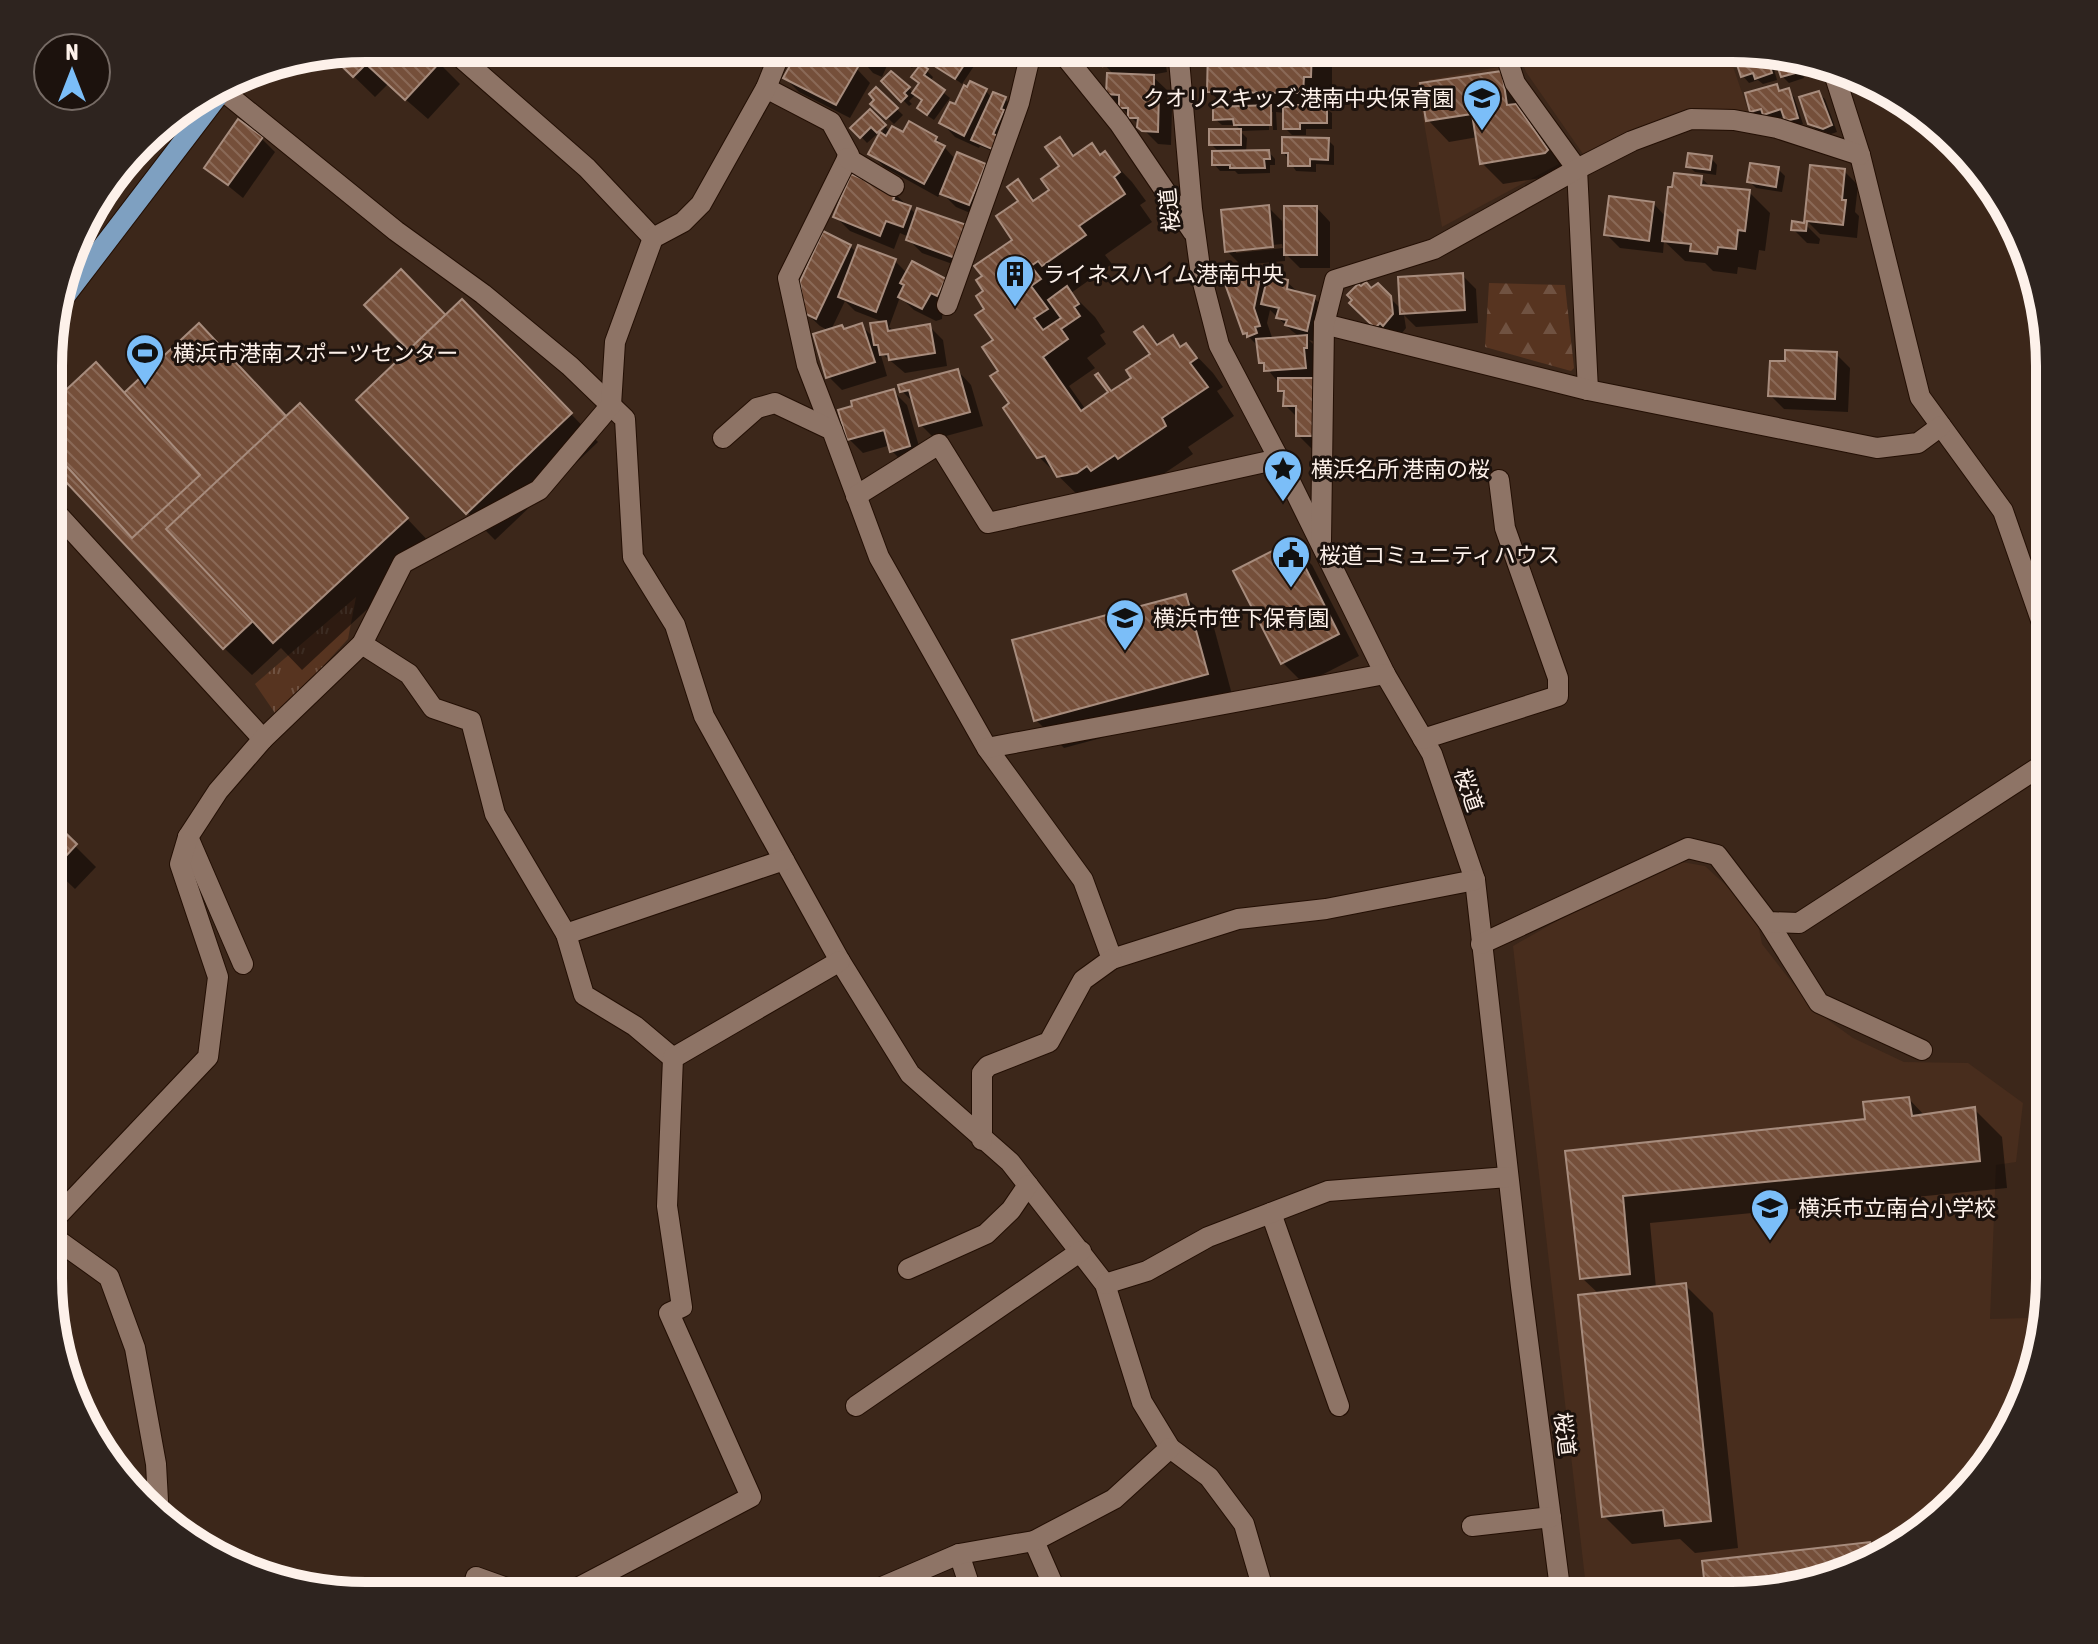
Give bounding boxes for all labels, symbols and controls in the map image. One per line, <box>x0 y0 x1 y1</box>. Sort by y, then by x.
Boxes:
north arrow <box>32 32 112 112</box>
text: N <box>66 39 78 65</box>
school or university icon: クオリスキッズ 港南中央保育園 <box>1461 77 1503 132</box>
place label: クオリスキッズ 港南中央保育園 <box>1143 85 1454 111</box>
street label: 桜道 <box>1154 187 1184 233</box>
building icon: ライネスハイム港南中央 <box>994 253 1036 308</box>
place label: ライネスハイム港南中央 <box>1043 261 1284 287</box>
sports icon: 横浜市港南スポーツセンター <box>124 332 166 387</box>
place label: 横浜市港南スポーツセンター <box>173 340 459 366</box>
place icon: 横浜名所 港南の桜 <box>1262 448 1304 503</box>
place label: 横浜名所 港南の桜 <box>1311 456 1490 482</box>
public building icon: 桜道コミュニティハウス <box>1270 534 1312 589</box>
place label: 桜道コミュニティハウス <box>1319 542 1560 568</box>
school or university icon: 横浜市笹下保育園 <box>1104 597 1146 652</box>
place label: 横浜市笹下保育園 <box>1153 605 1329 631</box>
street label: 桜道 <box>1450 765 1488 815</box>
school or university icon: 横浜市立南台小学校 <box>1749 1187 1791 1242</box>
place label: 横浜市立南台小学校 <box>1798 1195 1996 1221</box>
street label: 桜道 <box>1549 1411 1581 1457</box>

